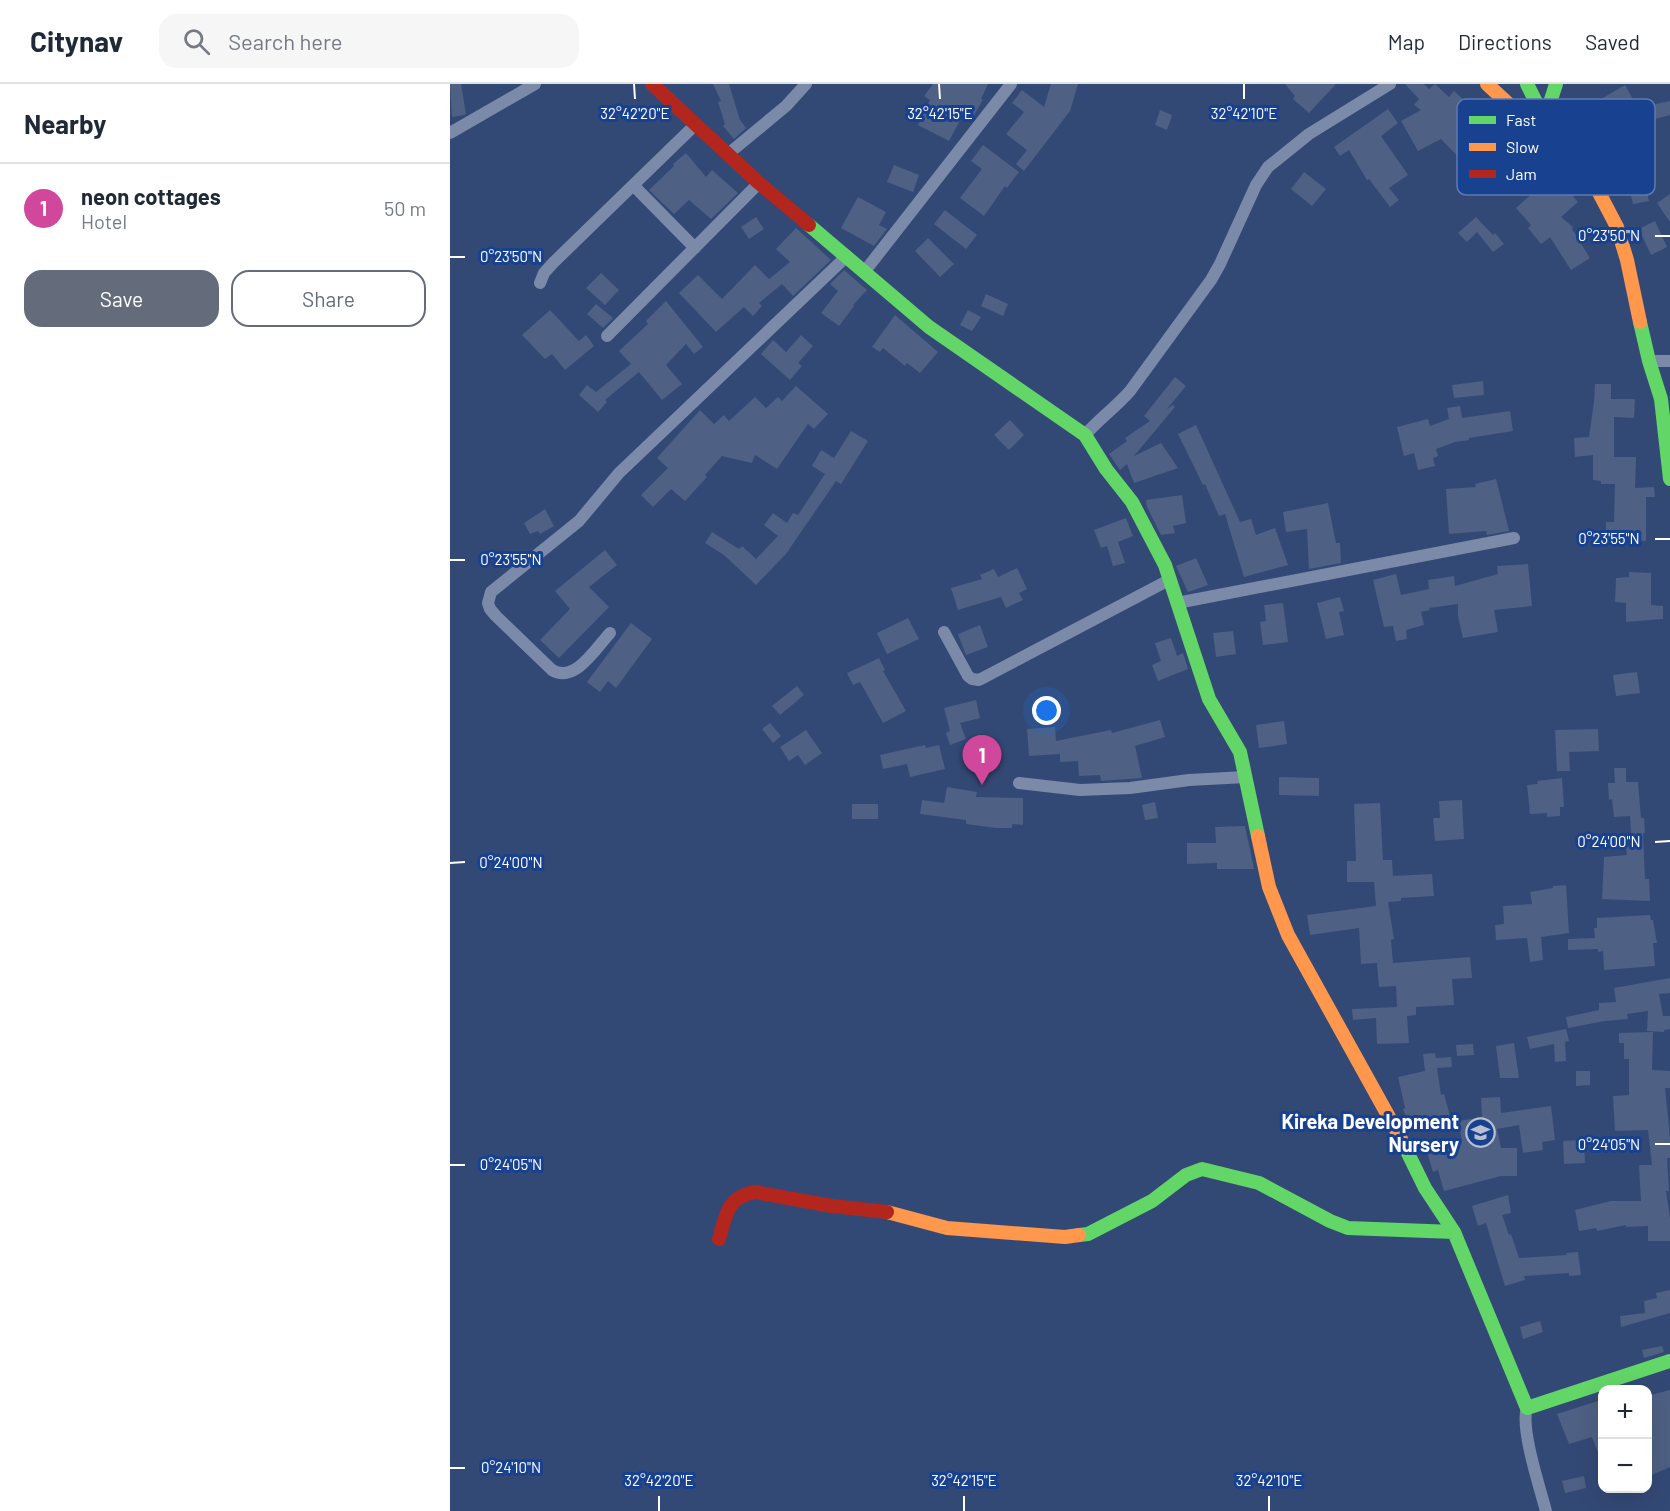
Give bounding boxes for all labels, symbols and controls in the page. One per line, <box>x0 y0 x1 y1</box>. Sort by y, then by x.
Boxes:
search box <box>159 14 579 68</box>
text: Citynav <box>30 24 123 58</box>
icon: search <box>180 25 213 58</box>
text: Search here <box>228 28 343 54</box>
text: Map <box>1388 29 1425 54</box>
text: Directions <box>1458 29 1552 54</box>
text: Saved <box>1585 29 1640 54</box>
legend <box>1457 99 1655 195</box>
text: 32°42'20"E <box>600 104 670 122</box>
text: 32°42'15"E <box>907 104 973 122</box>
text: 32°42'10"E <box>1211 104 1277 122</box>
text: Nearby <box>24 108 106 139</box>
text: Fast <box>1506 110 1536 129</box>
text: Slow <box>1506 137 1539 156</box>
text: Jam <box>1506 164 1537 183</box>
text: neon cottages <box>81 183 221 209</box>
text: 1 <box>40 196 47 220</box>
text: 50 m <box>384 196 426 220</box>
text: Hotel <box>81 209 127 233</box>
text: 0°23'50"N <box>1578 226 1640 244</box>
text: 0°23'50"N <box>480 247 542 265</box>
button: Save <box>24 270 219 327</box>
button: Share <box>231 270 426 327</box>
text: 0°23'55"N <box>1578 529 1640 547</box>
text: 0°23'55"N <box>480 550 542 568</box>
your location <box>1032 696 1061 725</box>
pin: 1 <box>962 736 1002 785</box>
text: 0°24'00"N <box>1577 832 1641 850</box>
text: 0°24'00"N <box>479 853 543 871</box>
place label: Kireka Development Nursery <box>1281 1109 1459 1156</box>
school or university icon: Kireka Development Nursery <box>1464 1117 1496 1149</box>
text: 0°24'05"N <box>1578 1135 1640 1153</box>
text: 0°24'05"N <box>480 1155 542 1173</box>
map controls <box>1598 1385 1652 1493</box>
button: + <box>1598 1385 1652 1439</box>
button: − <box>1598 1439 1652 1493</box>
text: 0°24'10"N <box>481 1458 541 1476</box>
text: 32°42'20"E <box>624 1471 694 1489</box>
text: 32°42'15"E <box>931 1471 997 1489</box>
text: 32°42'10"E <box>1236 1471 1302 1489</box>

